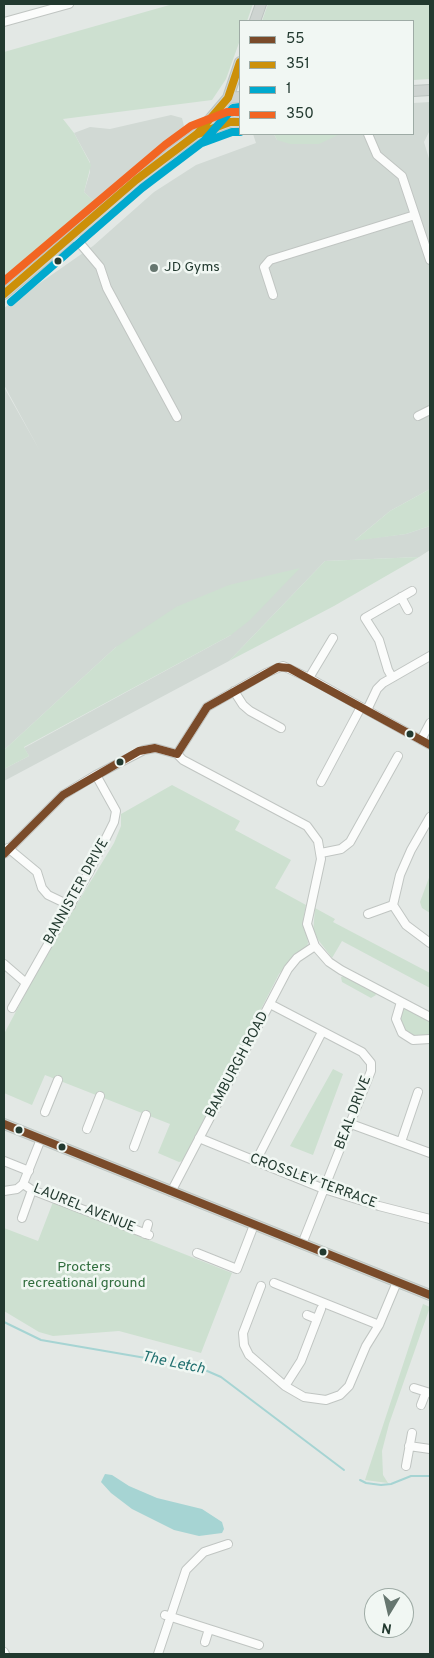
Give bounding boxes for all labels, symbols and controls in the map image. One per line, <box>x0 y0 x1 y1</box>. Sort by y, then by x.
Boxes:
legend <box>239 20 414 135</box>
text: 55 <box>286 30 305 49</box>
text: 351 <box>286 55 310 74</box>
text: 1 <box>286 80 292 99</box>
text: 350 <box>286 105 314 124</box>
unlabelled marker <box>53 256 63 266</box>
place label: JD Gyms <box>164 260 220 276</box>
marker: JD Gyms <box>148 262 160 274</box>
unlabelled marker <box>405 729 415 739</box>
unlabelled marker <box>115 757 125 767</box>
street label: BANNISTER DRIVE <box>41 836 113 948</box>
street label: BAMBURGH ROAD <box>203 1009 273 1121</box>
street label: BEAL DRIVE <box>332 1074 376 1152</box>
unlabelled marker <box>14 1125 24 1135</box>
unlabelled marker <box>57 1142 67 1152</box>
street label: CROSSLEY TERRACE <box>247 1151 379 1213</box>
street label: LAUREL AVENUE <box>30 1181 138 1237</box>
unlabelled marker <box>318 1247 328 1257</box>
park label: Procters recreational ground <box>22 1260 146 1292</box>
water label: The Letch <box>140 1349 206 1379</box>
north arrow <box>364 1588 414 1638</box>
text: N <box>380 1618 393 1637</box>

